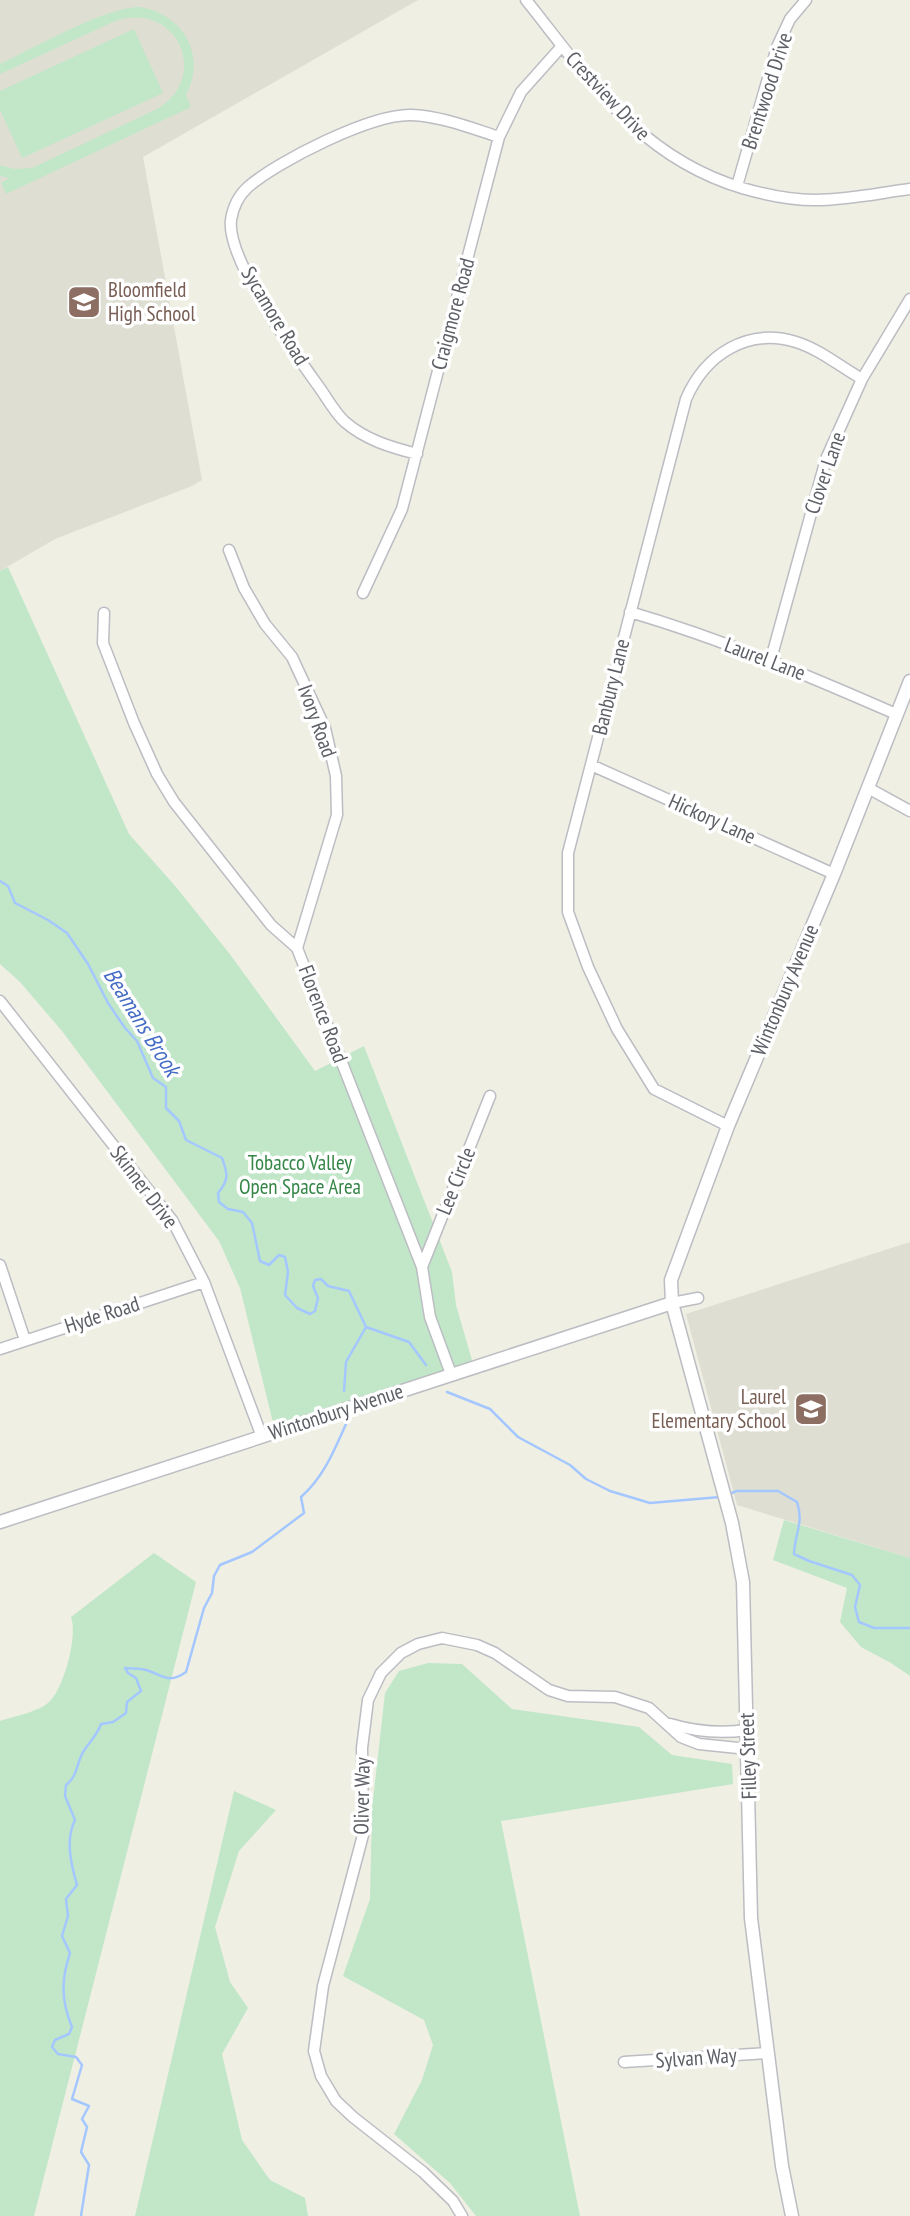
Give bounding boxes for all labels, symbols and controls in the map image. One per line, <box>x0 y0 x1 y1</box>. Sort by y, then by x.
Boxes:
street label: Brentwood Drive <box>735 29 798 153</box>
street label: Crestview Drive <box>560 45 657 146</box>
street label: Craigmore Road <box>425 255 480 373</box>
street label: Sycamore Road <box>235 262 315 370</box>
place label: Bloomfield High School <box>108 276 195 327</box>
school or university icon: Bloomfield High School <box>65 283 103 321</box>
street label: Clover Lane <box>798 428 851 517</box>
street label: Laurel Lane <box>721 631 809 686</box>
street label: Banbury Lane <box>586 636 635 738</box>
street label: Ivory Road <box>292 681 343 761</box>
street label: Hickory Lane <box>664 787 760 850</box>
street label: Wintonbury Avenue <box>745 920 824 1060</box>
street label: Florence Road <box>293 961 354 1066</box>
water label: Beamans Brook <box>98 962 189 1084</box>
street label: Skinner Drive <box>104 1140 184 1234</box>
street label: Lee Circle <box>430 1143 481 1219</box>
park label: Tobacco Valley Open Space Area <box>239 1149 361 1200</box>
street label: Hyde Road <box>61 1290 143 1339</box>
street label: Wintonbury Avenue <box>265 1377 407 1446</box>
place label: Laurel Elementary School <box>651 1383 786 1434</box>
school or university icon: Laurel Elementary School <box>792 1390 830 1428</box>
street label: Filley Street <box>732 1712 763 1800</box>
street label: Oliver Way <box>347 1757 376 1835</box>
street label: Sylvan Way <box>654 2041 738 2074</box>

